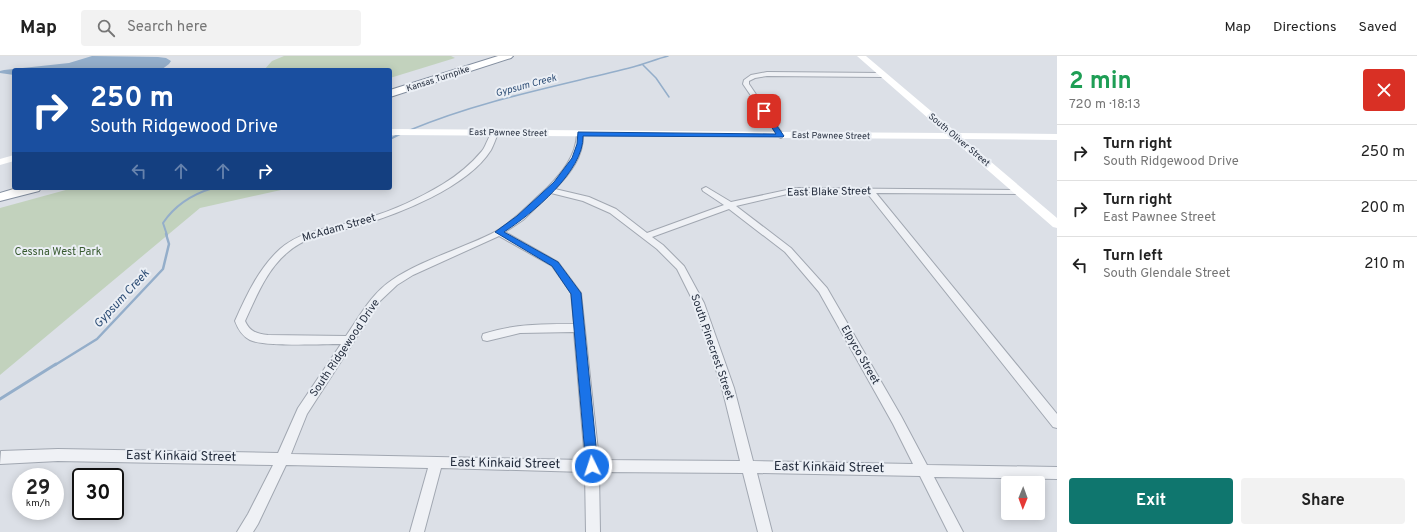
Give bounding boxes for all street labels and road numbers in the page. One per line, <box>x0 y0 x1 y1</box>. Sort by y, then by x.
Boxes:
street label: Kansas Turnpike <box>405 64 471 94</box>
street label: South Oliver Street <box>926 111 992 169</box>
street label: East Pawnee Street <box>469 127 547 139</box>
street label: East Pawnee Street <box>792 130 870 142</box>
street label: East Blake Street <box>787 184 871 200</box>
street label: McAdam Street <box>301 211 377 245</box>
street label: South Pinecrest Street <box>687 292 737 402</box>
street label: South Ridgewood Drive <box>307 296 383 400</box>
street label: Elpyco Street <box>837 323 883 387</box>
street label: East Kinkaid Street <box>126 448 236 466</box>
street label: East Kinkaid Street <box>450 455 560 473</box>
street label: East Kinkaid Street <box>774 459 884 477</box>

